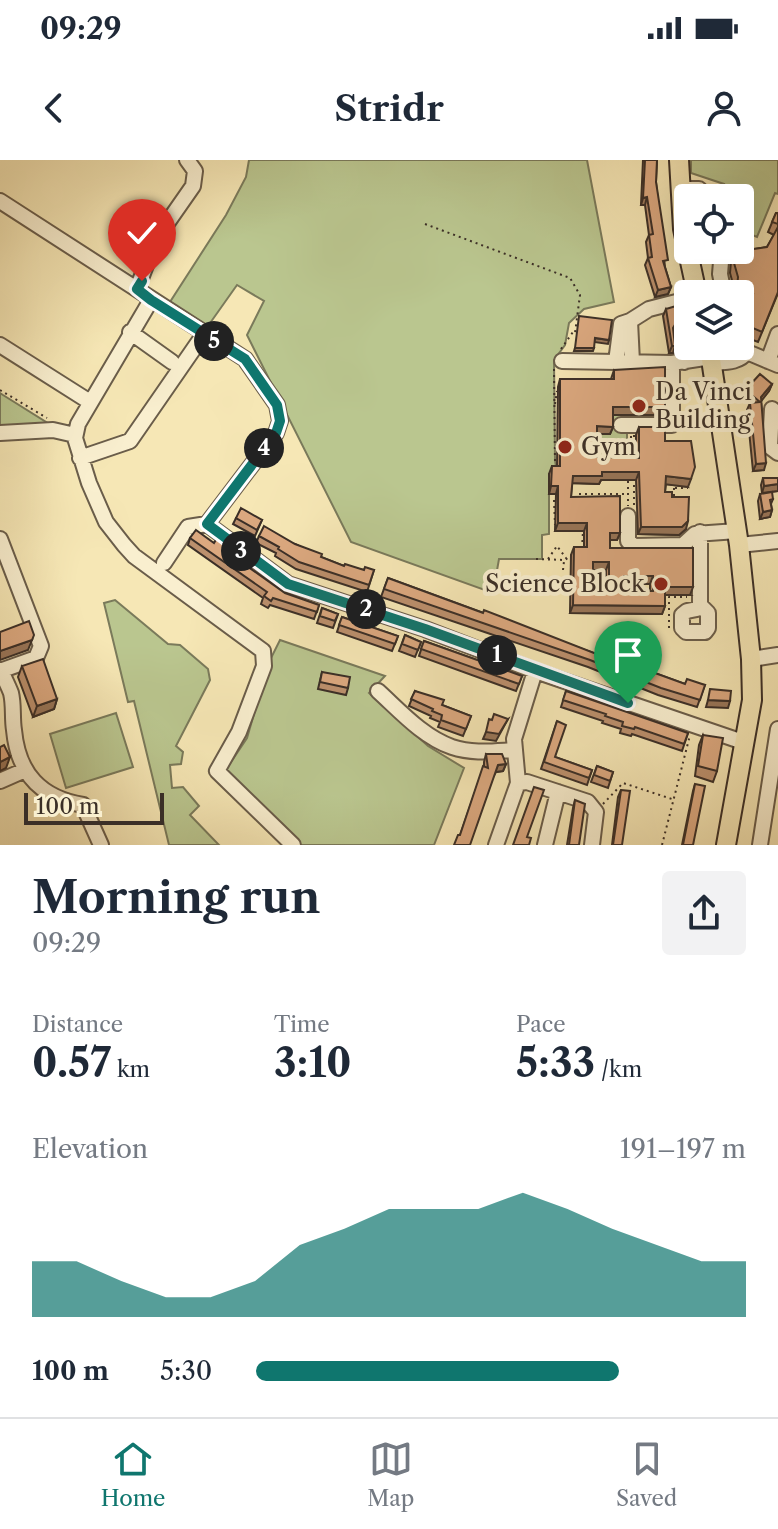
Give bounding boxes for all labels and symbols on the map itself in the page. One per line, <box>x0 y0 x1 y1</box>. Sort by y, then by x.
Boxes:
pin <box>108 199 176 281</box>
pin: 5 <box>194 321 234 361</box>
place label: Da Vinci Building <box>655 377 752 434</box>
marker: Da Vinci Building <box>630 397 648 415</box>
pin: 4 <box>244 428 284 468</box>
place label: Gym <box>581 432 636 461</box>
marker: Gym <box>556 438 574 456</box>
pin: 3 <box>221 531 261 571</box>
place label: Science Block <box>485 569 646 598</box>
marker: Science Block <box>652 575 670 593</box>
pin: 2 <box>346 589 386 629</box>
pin <box>594 621 662 703</box>
pin: 1 <box>477 635 517 675</box>
scale bar <box>24 789 164 825</box>

